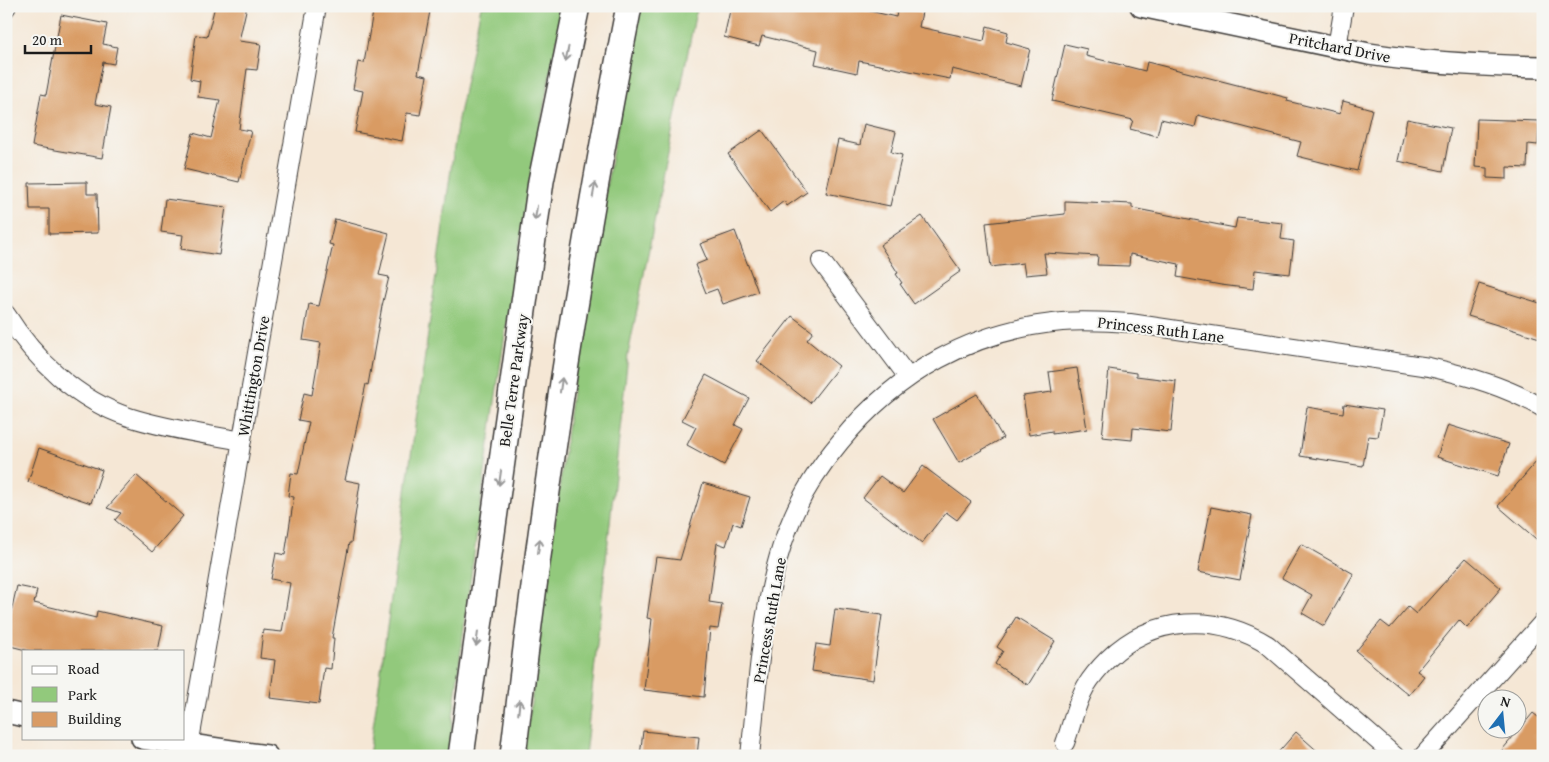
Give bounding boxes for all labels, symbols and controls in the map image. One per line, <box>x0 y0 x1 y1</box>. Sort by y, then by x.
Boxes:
scale bar <box>25 22 91 54</box>
street label: Pritchard Drive <box>1287 25 1393 69</box>
text: 20 m <box>32 29 63 50</box>
one-way arrow <box>562 46 572 62</box>
one-way arrow <box>590 183 600 199</box>
one-way arrow <box>531 205 541 221</box>
street label: Princess Ruth Lane <box>1096 309 1226 349</box>
street label: Belle Terre Parkway <box>492 312 534 448</box>
street label: Whittington Drive <box>231 314 275 438</box>
one-way arrow <box>557 377 567 393</box>
one-way arrow <box>494 470 504 486</box>
one-way arrow <box>535 538 545 554</box>
street label: Princess Ruth Lane <box>746 555 792 685</box>
one-way arrow <box>472 631 482 647</box>
legend <box>22 650 185 740</box>
text: Road <box>68 658 99 679</box>
text: Park <box>68 684 97 705</box>
north arrow <box>1476 690 1526 740</box>
text: N <box>1498 691 1513 713</box>
one-way arrow <box>514 700 524 716</box>
text: Building <box>68 708 122 729</box>

